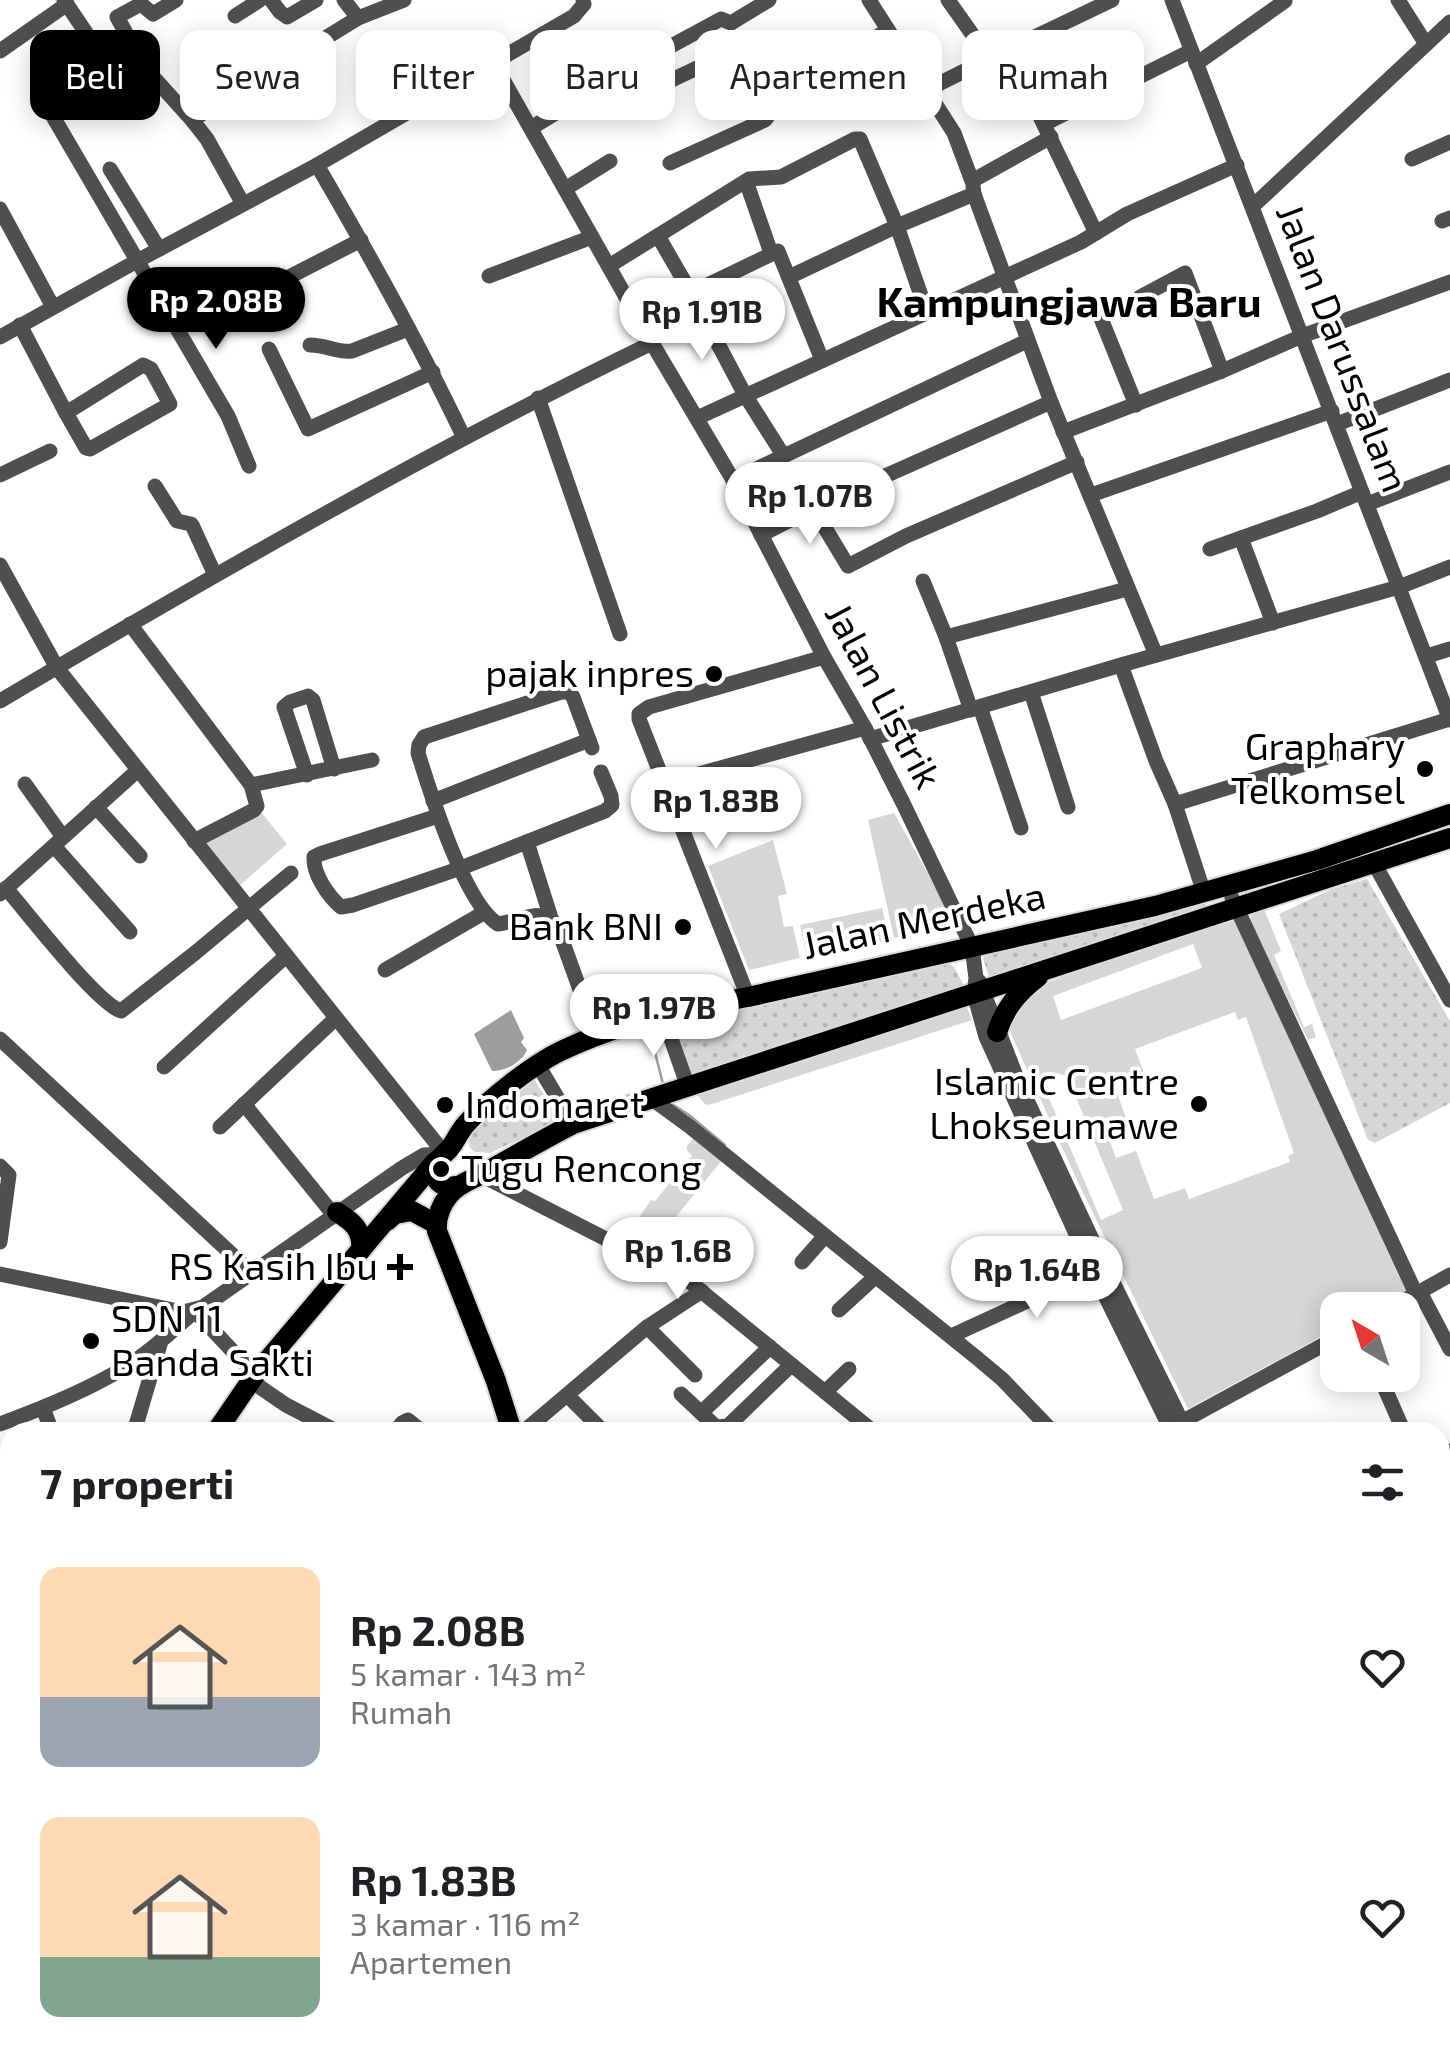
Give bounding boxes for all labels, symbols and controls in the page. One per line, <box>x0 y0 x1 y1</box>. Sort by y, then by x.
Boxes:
chip: Beli <box>30 30 160 120</box>
chip: Sewa <box>180 30 336 120</box>
chip: Filter <box>356 30 510 120</box>
chip: Baru <box>530 30 675 120</box>
chip: Apartemen <box>695 30 942 120</box>
chip: Rumah <box>962 30 1144 120</box>
street label: Jalan Darussalam <box>1268 197 1420 498</box>
pin: Rp 2.08B <box>113 267 319 352</box>
district label: Kampungjawa Baru <box>876 275 1262 326</box>
pin: Rp 1.91B <box>599 278 805 363</box>
text: Rp 2.08B <box>149 280 283 318</box>
text: Rp 1.91B <box>641 291 763 329</box>
pin: Rp 1.07B <box>707 462 913 547</box>
text: Rp 1.07B <box>747 475 873 513</box>
street label: Jalan Listrik <box>817 595 953 796</box>
place label: pajak inpres <box>485 649 694 695</box>
marker: pajak inpres <box>703 663 725 685</box>
place label: Graphary Telkomsel <box>1231 722 1405 812</box>
marker: Graphary Telkomsel <box>1414 758 1436 780</box>
pin: Rp 1.83B <box>613 767 819 852</box>
text: Rp 1.83B <box>652 780 780 818</box>
street label: Jalan Merdeka <box>798 871 1049 967</box>
place label: Bank BNI <box>509 902 663 948</box>
marker: Bank BNI <box>672 916 694 938</box>
pin: Rp 1.97B <box>551 974 757 1059</box>
text: Rp 1.97B <box>592 987 716 1025</box>
place label: Islamic Centre Lhokseumawe <box>929 1057 1179 1147</box>
place label: Indomaret <box>465 1080 644 1126</box>
marker: Islamic Centre Lhokseumawe <box>1188 1093 1210 1115</box>
marker: Indomaret <box>434 1094 456 1116</box>
place label: Tugu Rencong <box>461 1144 702 1190</box>
marker: Tugu Rencong <box>430 1158 452 1180</box>
pin: Rp 1.6B <box>586 1217 770 1302</box>
text: Rp 1.6B <box>624 1230 732 1268</box>
pin: Rp 1.64B <box>934 1236 1140 1321</box>
place label: RS Kasih Ibu <box>169 1242 378 1288</box>
text: Rp 1.64B <box>973 1249 1101 1287</box>
marker: RS Kasih Ibu <box>387 1254 413 1280</box>
north arrow <box>1320 1292 1420 1392</box>
map controls <box>1320 1292 1420 1392</box>
place label: SDN 11 Banda Sakti <box>111 1294 314 1384</box>
marker: SDN 11 Banda Sakti <box>80 1330 102 1352</box>
icon: filters <box>1355 1455 1410 1510</box>
text: 7 properti <box>40 1457 234 1507</box>
text: Rp 2.08B <box>350 1604 526 1654</box>
icon: home <box>120 1607 240 1727</box>
icon: heart <box>1355 1640 1410 1695</box>
text: 5 kamar · 143 m² <box>350 1654 586 1692</box>
text: Rumah <box>350 1692 452 1730</box>
text: Rp 1.83B <box>350 1854 517 1904</box>
icon: home <box>120 1857 240 1977</box>
icon: heart <box>1355 1890 1410 1945</box>
text: 3 kamar · 116 m² <box>350 1904 581 1942</box>
text: Apartemen <box>350 1942 512 1980</box>

